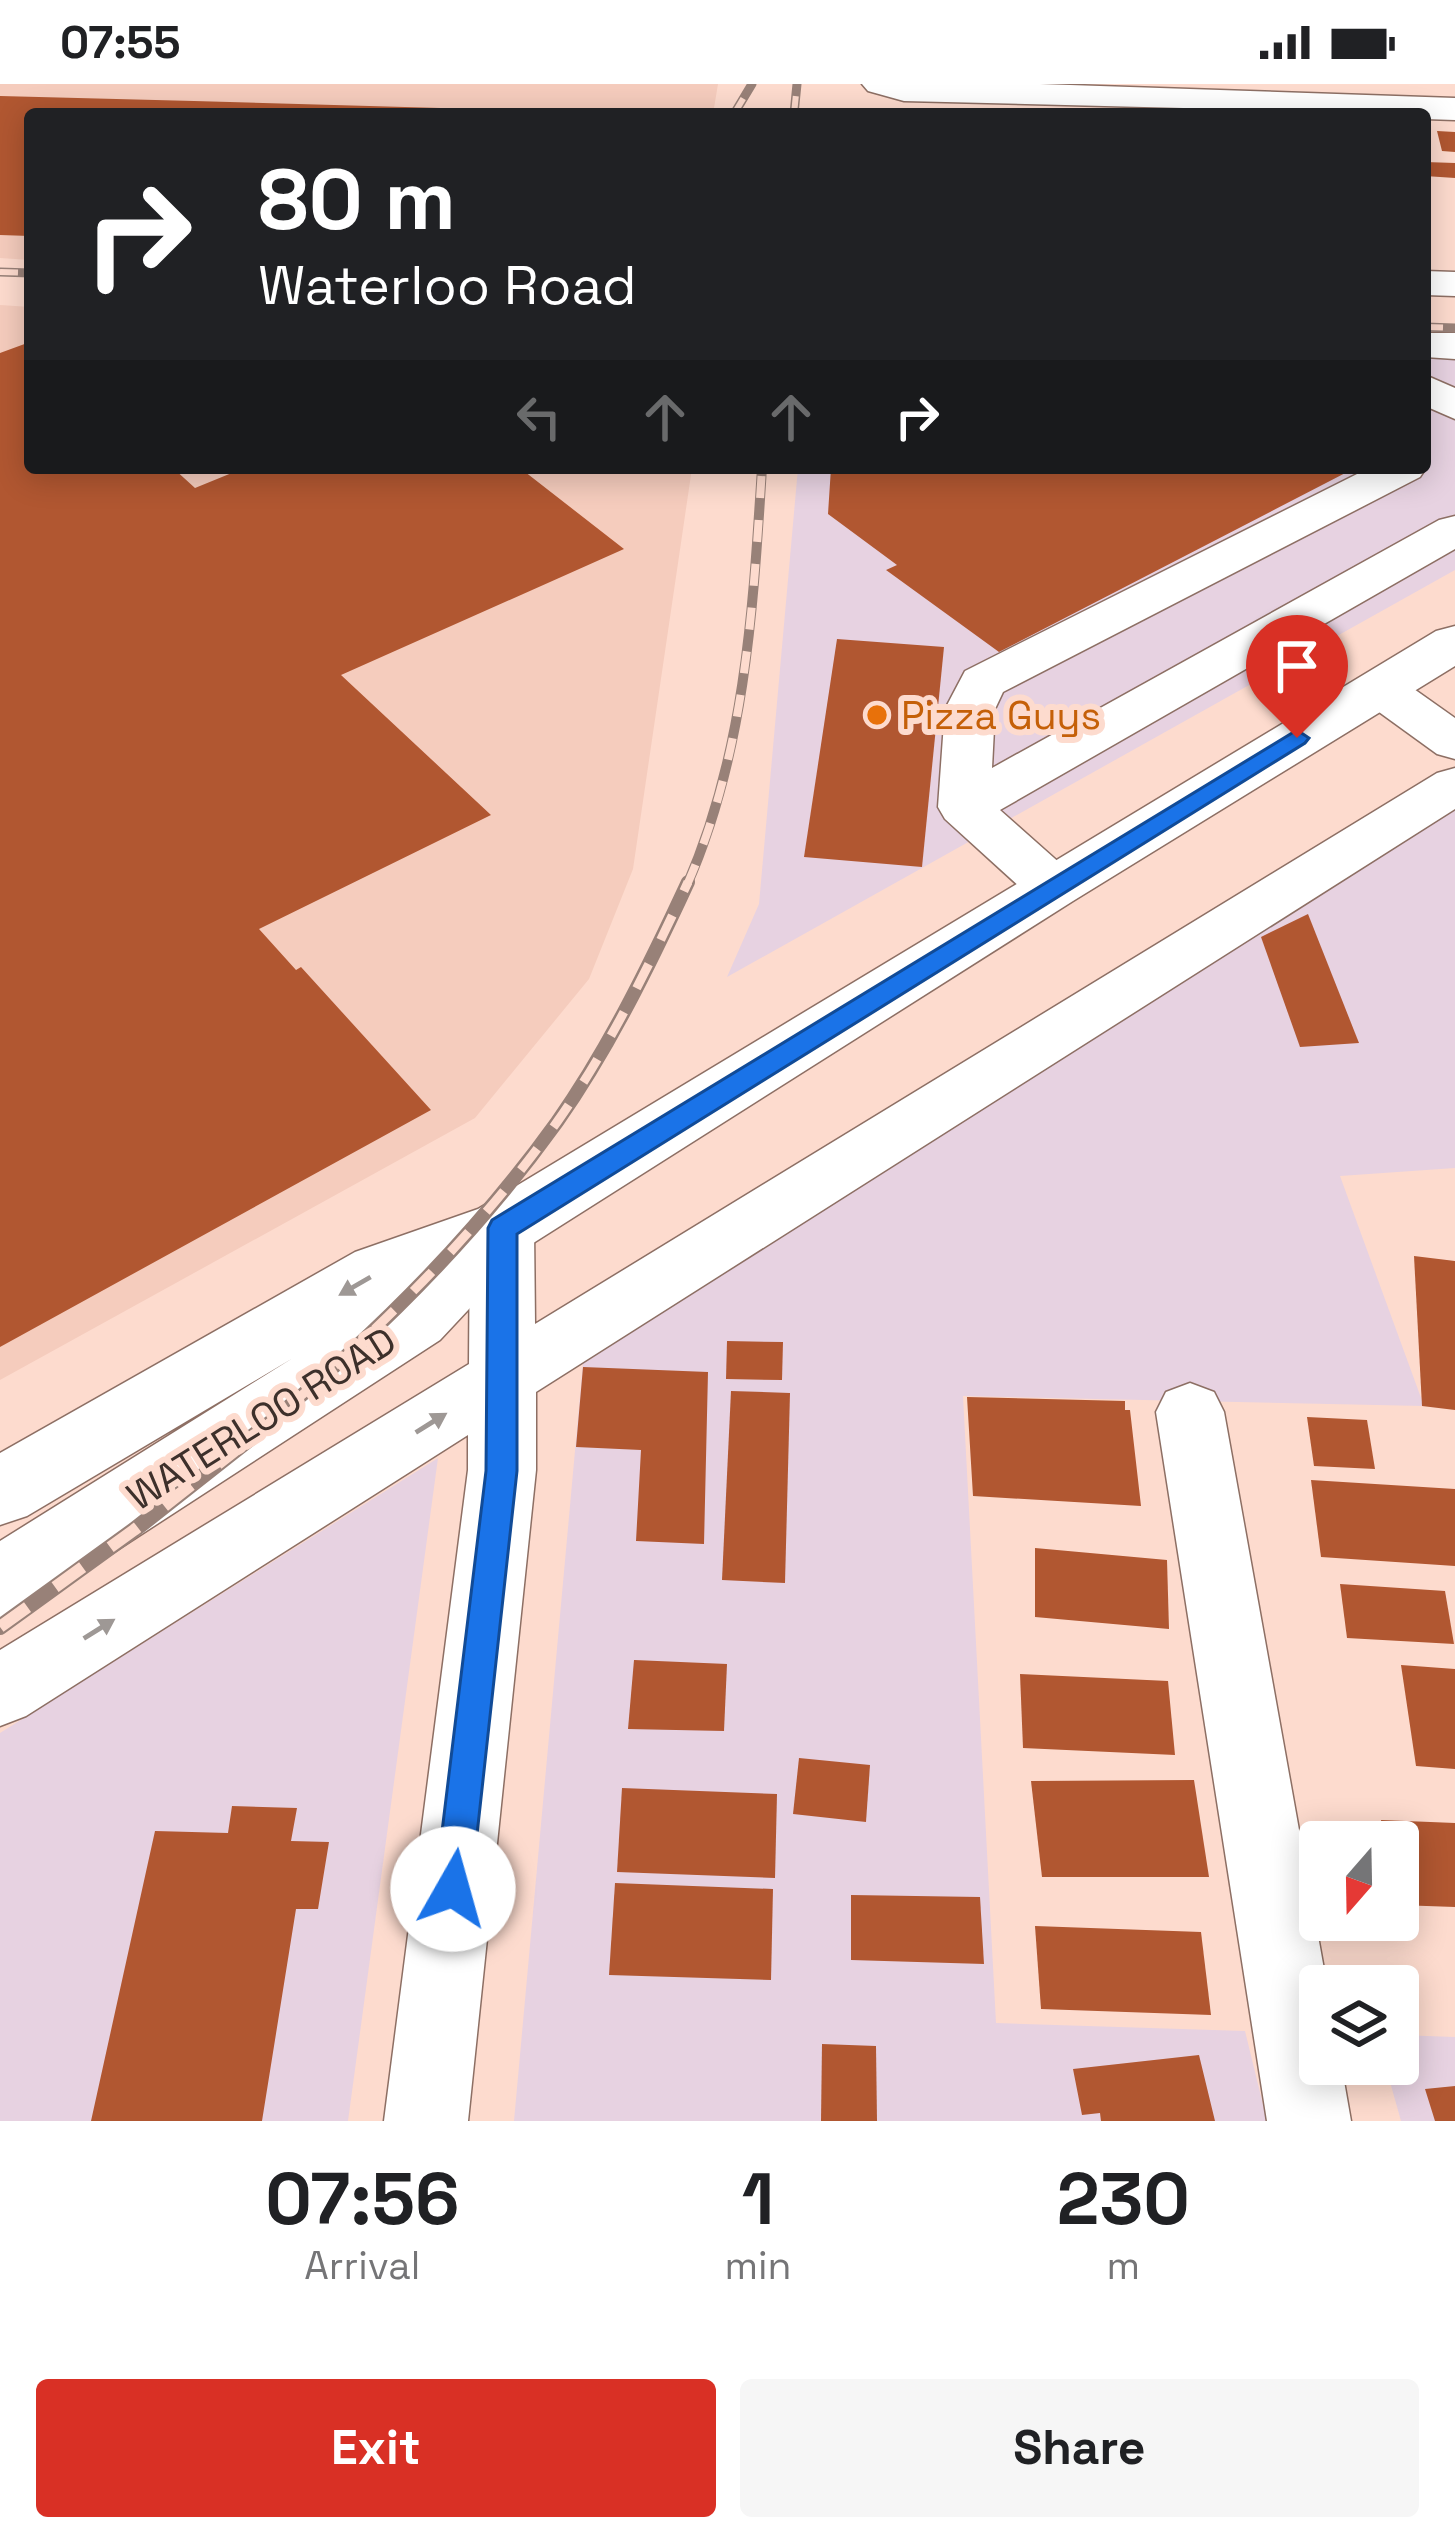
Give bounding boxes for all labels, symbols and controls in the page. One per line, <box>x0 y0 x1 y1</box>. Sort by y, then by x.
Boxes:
text: 07:55 <box>60 14 181 71</box>
text: 80 m <box>258 146 456 254</box>
icon: right <box>60 156 216 312</box>
text: Waterloo Road <box>258 251 637 320</box>
icon: left <box>506 384 572 450</box>
icon: ahead <box>632 384 698 450</box>
icon: ahead <box>758 384 824 450</box>
icon: right <box>884 384 950 450</box>
pin <box>1246 615 1348 738</box>
icon: arrive <box>1264 633 1330 699</box>
place label: Pizza Guys <box>901 691 1101 740</box>
marker: Pizza Guys <box>864 702 890 728</box>
one-way arrow <box>338 1275 371 1296</box>
street label: WATERLOO ROAD <box>118 1316 405 1521</box>
one-way arrow <box>414 1413 447 1435</box>
one-way arrow <box>83 1619 116 1641</box>
north arrow <box>1299 1821 1419 1941</box>
map controls <box>1299 1821 1419 2085</box>
position arrow <box>390 1826 516 1952</box>
button: layers <box>1299 1965 1419 2085</box>
text: 07:56 <box>265 2153 459 2245</box>
text: 1 <box>742 2153 774 2245</box>
text: 230 <box>1057 2153 1190 2245</box>
text: Arrival <box>304 2241 420 2290</box>
text: min <box>725 2241 792 2290</box>
text: m <box>1106 2241 1140 2290</box>
button: Exit <box>36 2379 716 2517</box>
button: Share <box>740 2379 1419 2517</box>

